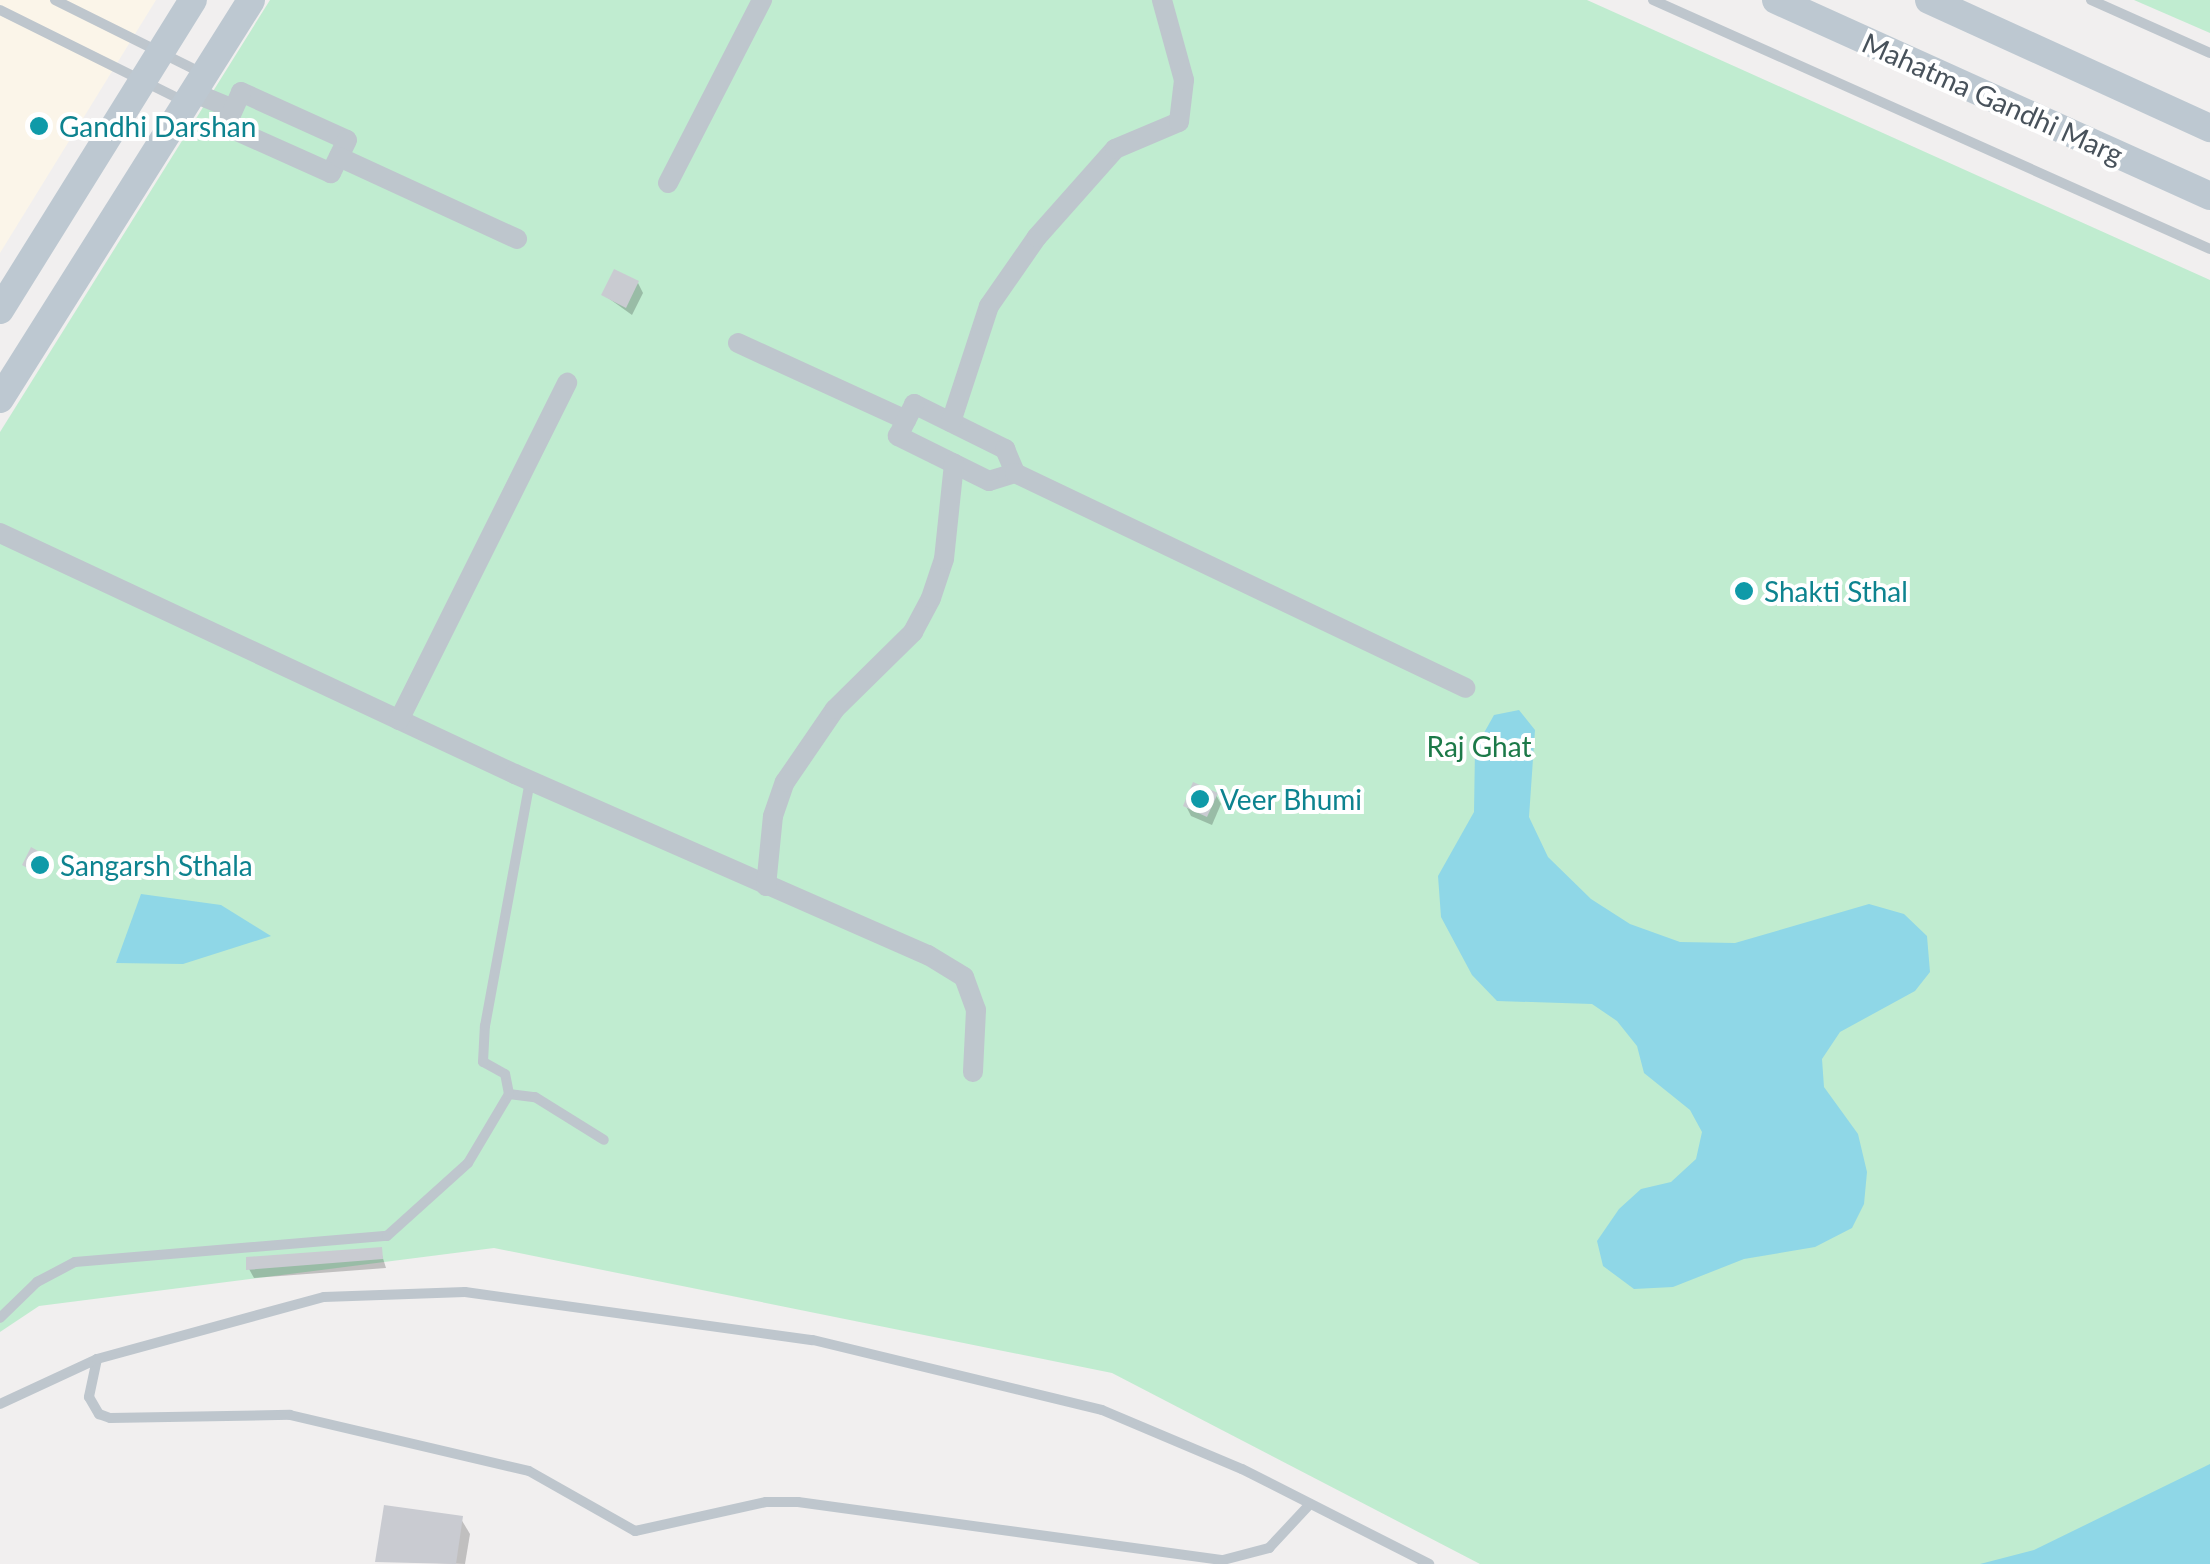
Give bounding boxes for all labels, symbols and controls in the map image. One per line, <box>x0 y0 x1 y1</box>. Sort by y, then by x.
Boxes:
street label: Mahatma Gandhi Marg <box>1857 25 2129 171</box>
place label: Gandhi Darshan <box>59 109 256 143</box>
marker: Gandhi Darshan <box>28 115 50 137</box>
place label: Shakti Sthal <box>1764 574 1908 608</box>
marker: Shakti Sthal <box>1733 580 1755 602</box>
park label: Raj Ghat <box>1427 729 1531 763</box>
place label: Veer Bhumi <box>1220 782 1363 816</box>
marker: Veer Bhumi <box>1189 788 1211 810</box>
place label: Sangarsh Sthala <box>60 848 253 882</box>
marker: Sangarsh Sthala <box>29 854 51 876</box>

